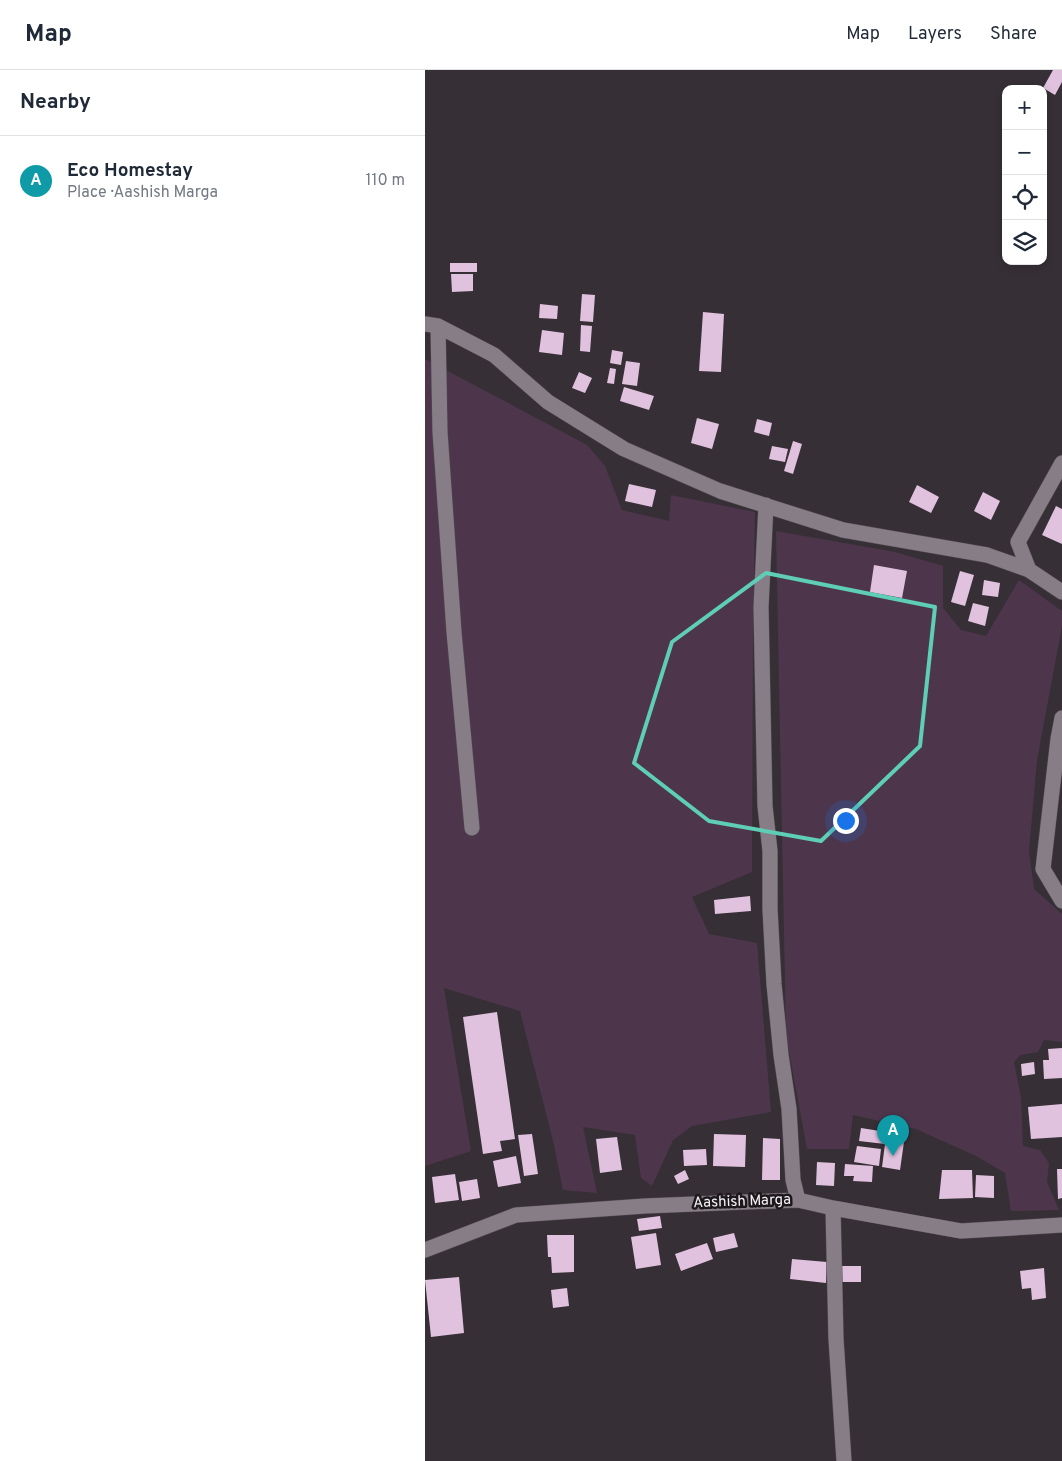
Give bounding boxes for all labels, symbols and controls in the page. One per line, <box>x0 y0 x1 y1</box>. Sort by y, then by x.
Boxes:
text: Map <box>25 20 72 50</box>
text: Map <box>846 23 880 46</box>
text: Layers <box>908 23 962 46</box>
text: Share <box>990 23 1037 46</box>
map controls <box>1002 85 1047 265</box>
button: + <box>1002 85 1047 130</box>
text: Nearby <box>20 89 91 116</box>
button: − <box>1002 130 1047 175</box>
text: Eco Homestay <box>67 159 193 183</box>
text: A <box>30 171 42 191</box>
text: 110 m <box>365 171 405 191</box>
button: locate <box>1002 175 1047 220</box>
text: Place · Aashish Marga <box>67 183 218 203</box>
button: layers <box>1002 220 1047 265</box>
your location <box>833 808 859 834</box>
pin: A <box>877 1115 909 1156</box>
street label: Aashish Marga <box>693 1191 791 1213</box>

